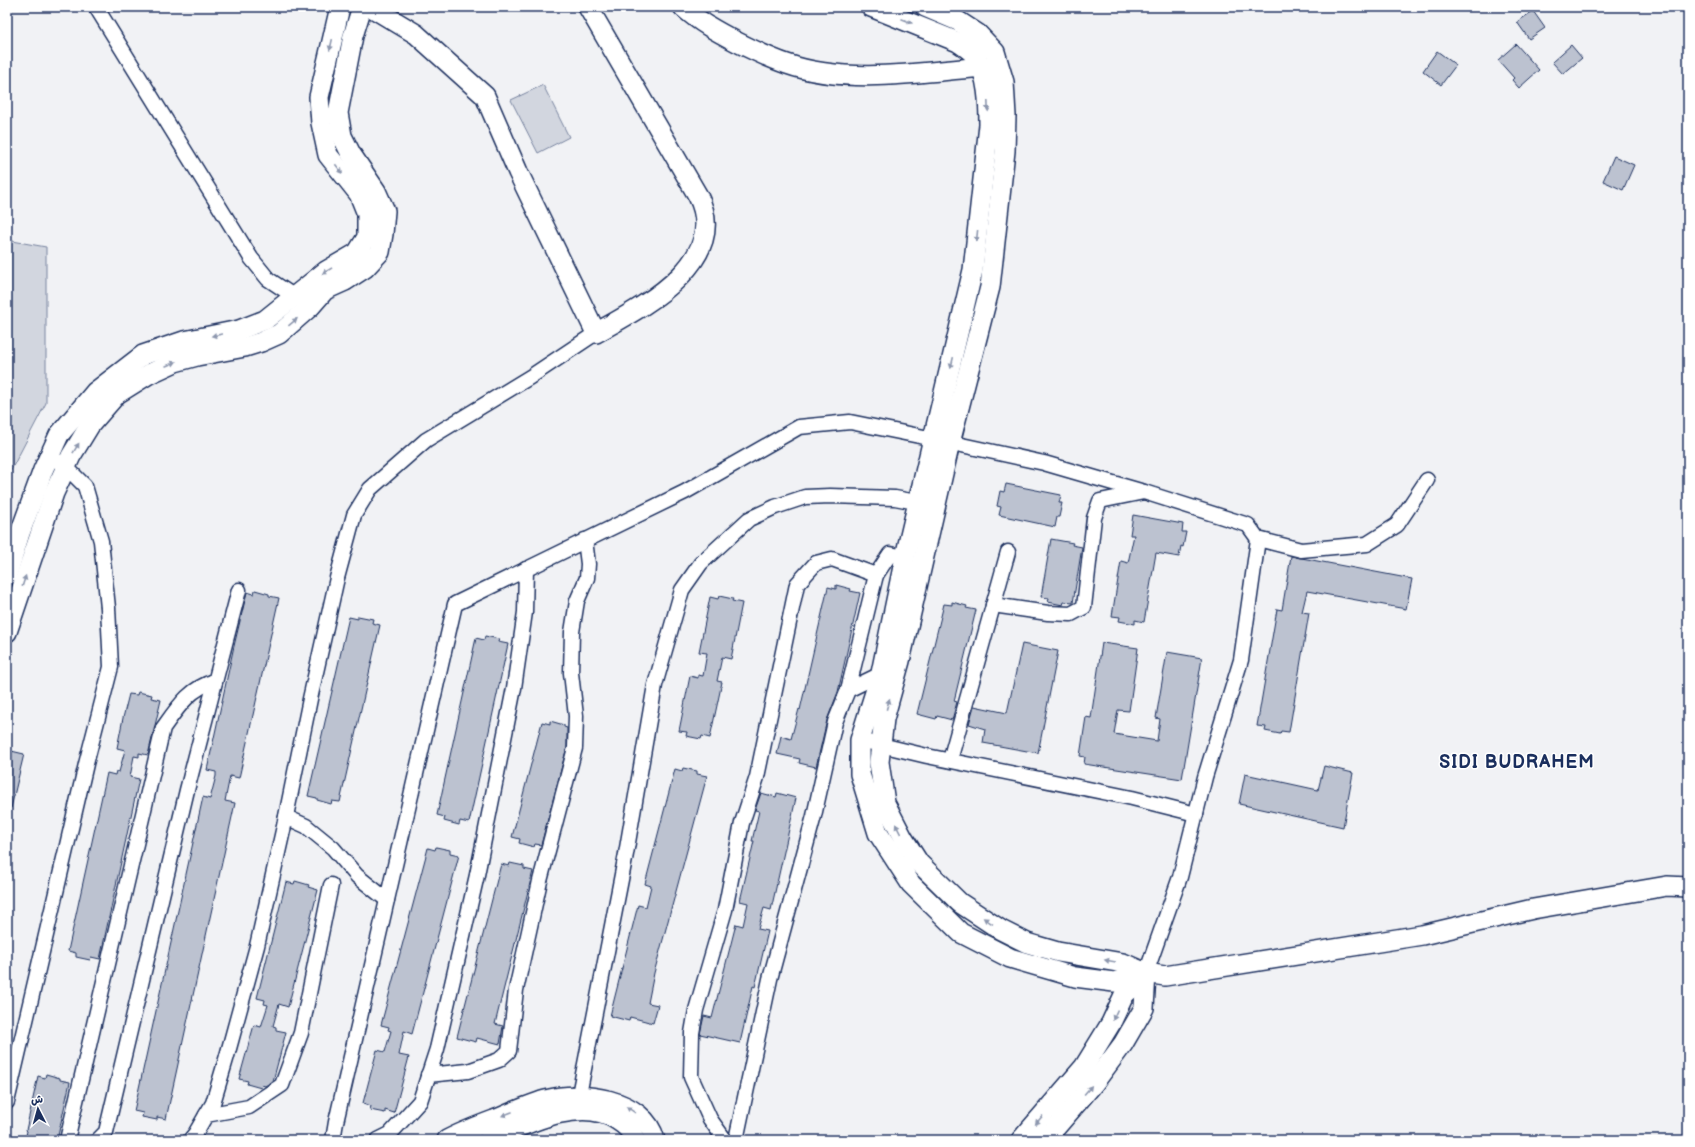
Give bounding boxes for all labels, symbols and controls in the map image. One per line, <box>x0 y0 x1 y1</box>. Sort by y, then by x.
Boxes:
one-way arrow <box>902 19 914 25</box>
one-way arrow <box>328 39 334 51</box>
one-way arrow <box>985 100 992 113</box>
one-way arrow <box>335 164 343 175</box>
one-way arrow <box>974 230 980 242</box>
one-way arrow <box>321 267 333 274</box>
one-way arrow <box>287 318 298 327</box>
one-way arrow <box>211 332 223 338</box>
one-way arrow <box>948 357 954 369</box>
one-way arrow <box>166 361 177 367</box>
one-way arrow <box>73 442 80 454</box>
one-way arrow <box>21 575 27 587</box>
one-way arrow <box>885 697 891 709</box>
district label: SIDI BUDRAHEM <box>1439 752 1595 773</box>
one-way arrow <box>895 823 901 835</box>
one-way arrow <box>982 917 993 925</box>
one-way arrow <box>1104 957 1116 963</box>
one-way arrow <box>1112 1009 1118 1020</box>
one-way arrow <box>1083 1085 1093 1095</box>
north arrow <box>18 1089 58 1129</box>
text: ش <box>30 1092 44 1107</box>
one-way arrow <box>626 1106 637 1114</box>
one-way arrow <box>501 1112 513 1118</box>
one-way arrow <box>1035 1114 1044 1125</box>

